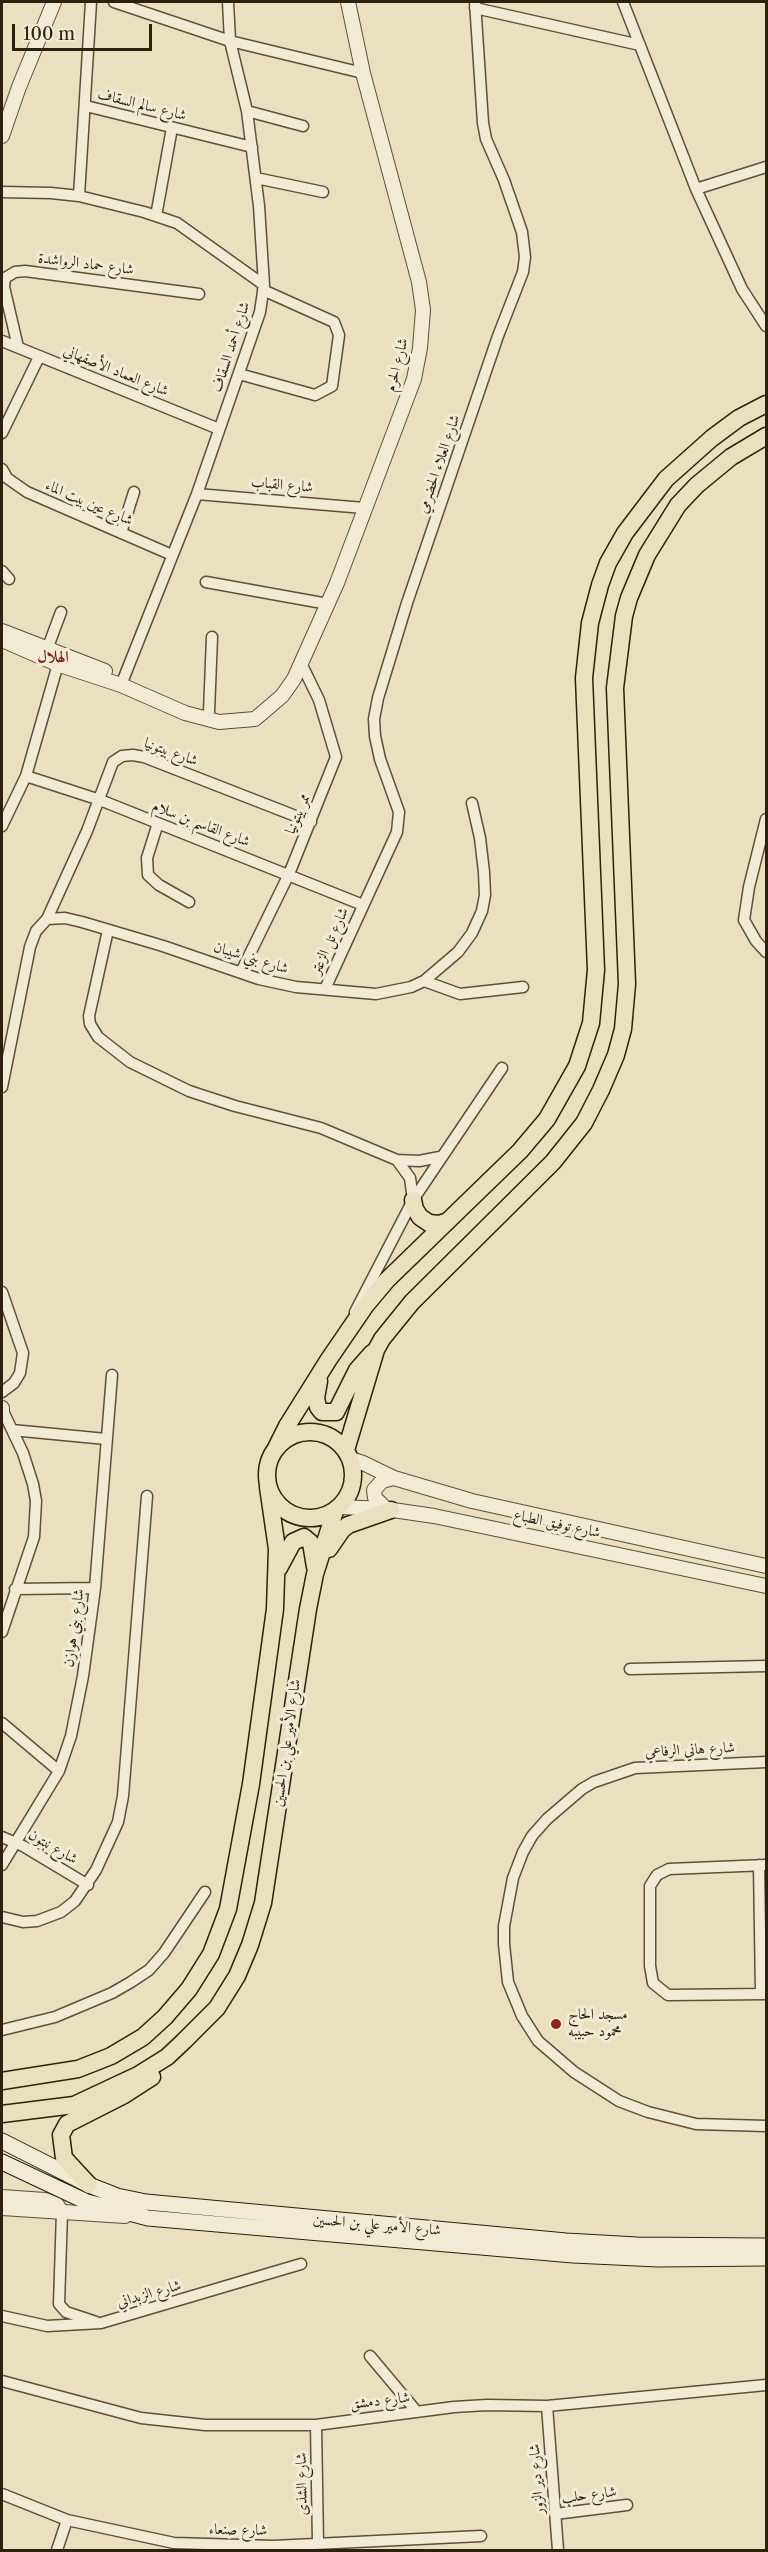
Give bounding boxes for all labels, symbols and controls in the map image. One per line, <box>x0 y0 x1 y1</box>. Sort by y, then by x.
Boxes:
scale bar <box>15 12 154 50</box>
text: 100 m <box>23 23 75 45</box>
street label: شارع سالم السقاف <box>96 85 188 125</box>
street label: شارع حماد الرواشدة <box>37 249 135 279</box>
street label: شارع أحمد السقاف <box>208 300 254 394</box>
street label: شارع الحرم <box>382 336 412 394</box>
street label: شارع العماد الأصفهاني <box>61 342 171 400</box>
street label: شارع العلاء الحضرمي <box>414 412 464 516</box>
street label: شارع القباب <box>250 473 314 497</box>
street label: شارع عين بيت الماء <box>42 476 136 530</box>
district label: الهلال <box>37 647 69 667</box>
street label: شارع بيتونيا <box>142 734 200 770</box>
street label: ممر بيتونيا <box>282 791 314 837</box>
street label: شارع القاسم بن سلام <box>149 797 253 851</box>
street label: شارع تل الزعتر <box>307 905 353 977</box>
street label: شارع بني شيبان <box>211 938 291 978</box>
street label: شارع توفيق الطباع <box>512 1506 602 1542</box>
street label: شارع بني هوازن <box>60 1588 88 1668</box>
street label: شارع الأمير علي بن الحسين <box>269 1678 305 1808</box>
street label: شارع هاني الرفاعي <box>645 1739 735 1761</box>
street label: شارع نبتون <box>25 1826 81 1868</box>
place label: مسجد الحاج محمود حبيبه <box>568 2006 627 2041</box>
marker: مسجد الحاج محمود حبيبه <box>549 2017 563 2031</box>
street label: شارع الأمير علي بن الحسين <box>312 2210 442 2240</box>
street label: شارع الزبداني <box>115 2276 183 2312</box>
street label: شارع دمشق <box>349 2388 411 2414</box>
street label: شارع دير الزور <box>526 2443 548 2515</box>
street label: شارع الشذى <box>292 2452 312 2516</box>
street label: شارع حلب <box>560 2483 618 2507</box>
street label: شارع صنعاء <box>208 2520 268 2540</box>

